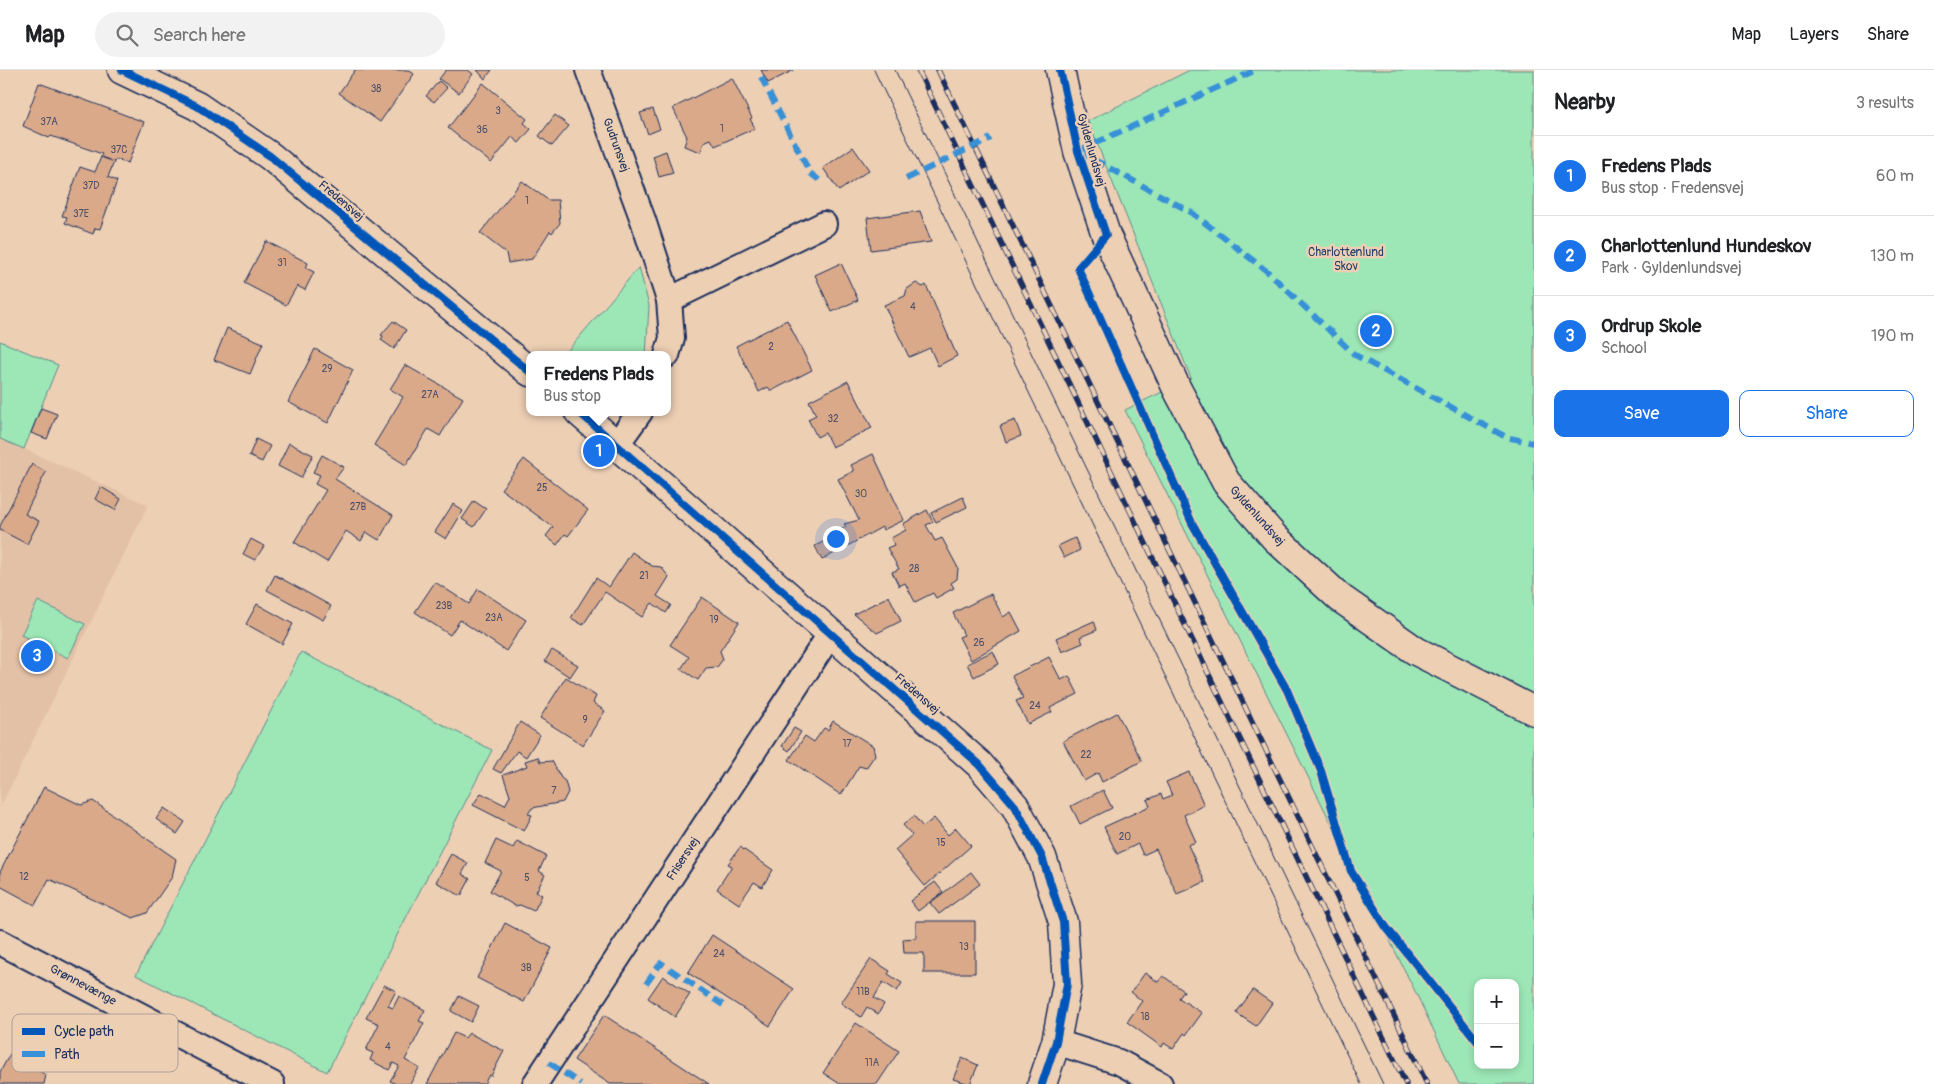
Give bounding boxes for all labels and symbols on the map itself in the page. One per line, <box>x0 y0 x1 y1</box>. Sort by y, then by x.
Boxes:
house number: 38 <box>371 83 381 95</box>
house number: 3 <box>495 105 501 117</box>
street label: Gyldenlundsvej <box>1073 112 1109 189</box>
house number: 37A <box>40 116 58 128</box>
street label: Gudrunsvej <box>599 116 633 174</box>
house number: 1 <box>720 123 724 135</box>
house number: 36 <box>476 124 488 136</box>
house number: 37C <box>110 144 128 156</box>
street label: Fredensvej <box>315 178 367 225</box>
house number: 37D <box>82 180 100 192</box>
house number: 1 <box>525 195 529 207</box>
house number: 37E <box>73 208 89 220</box>
park label: Charlottenlund Skov <box>1308 245 1384 274</box>
house number: 31 <box>277 257 287 269</box>
house number: 4 <box>910 301 916 313</box>
pin: 2 <box>1360 312 1392 350</box>
house number: 2 <box>768 341 774 353</box>
house number: 29 <box>322 363 332 375</box>
house number: 27A <box>421 389 439 401</box>
house number: 32 <box>827 413 839 425</box>
pin: 1 <box>583 432 615 470</box>
house number: 25 <box>536 482 548 494</box>
street label: Gyldenlundsvej <box>1226 483 1288 549</box>
house number: 30 <box>855 488 867 500</box>
house number: 27B <box>350 501 367 513</box>
your location <box>823 526 849 552</box>
house number: 28 <box>909 563 919 575</box>
house number: 21 <box>639 570 649 582</box>
house number: 23B <box>436 600 453 612</box>
house number: 23A <box>485 612 503 624</box>
house number: 19 <box>709 614 719 626</box>
pin: 3 <box>21 637 53 675</box>
house number: 26 <box>973 637 985 649</box>
street label: Fredensvej <box>891 670 943 718</box>
house number: 24 <box>1029 700 1041 712</box>
house number: 9 <box>582 714 588 726</box>
house number: 17 <box>842 738 852 750</box>
house number: 22 <box>1080 749 1092 761</box>
house number: 7 <box>551 785 557 797</box>
house number: 20 <box>1119 831 1131 843</box>
street label: Frisersvej <box>663 834 703 883</box>
house number: 15 <box>936 837 946 849</box>
house number: 12 <box>19 871 29 883</box>
house number: 5 <box>524 872 530 884</box>
house number: 13 <box>959 941 969 953</box>
house number: 24 <box>713 948 725 960</box>
street label: Grønnevænge <box>47 961 119 1009</box>
house number: 3B <box>520 962 532 974</box>
house number: 11B <box>856 986 870 998</box>
house number: 18 <box>1141 1011 1149 1023</box>
legend <box>12 1014 178 1072</box>
text: Cycle path <box>54 1023 114 1040</box>
house number: 4 <box>385 1041 391 1053</box>
text: Path <box>54 1046 79 1063</box>
house number: 11A <box>865 1057 880 1069</box>

